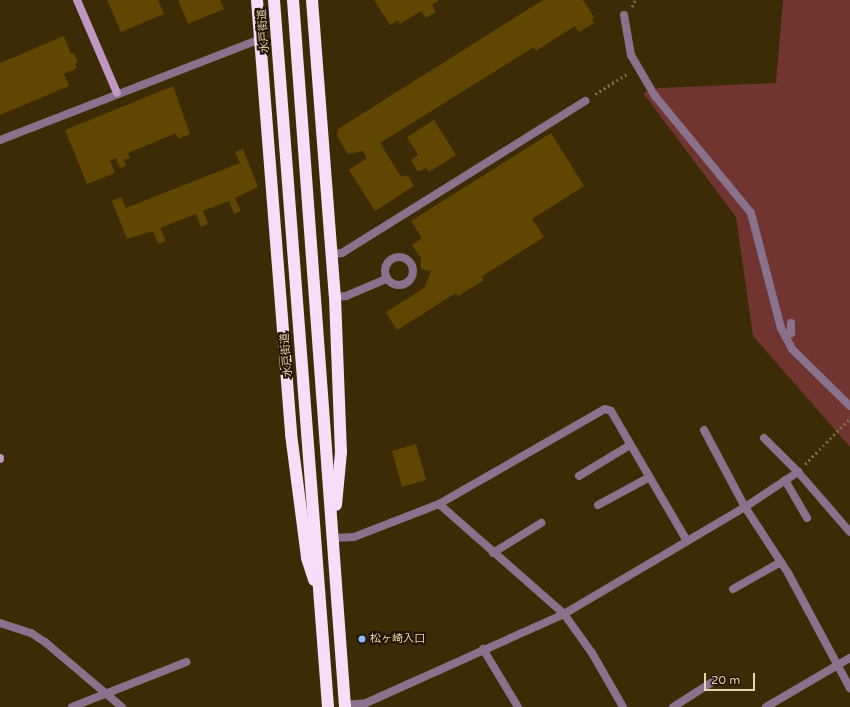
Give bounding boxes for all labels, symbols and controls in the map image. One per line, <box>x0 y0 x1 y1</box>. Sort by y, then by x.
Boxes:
street label: 水戸街道 <box>256 9 272 53</box>
street label: 水戸街道 <box>279 333 295 377</box>
place label: 松ヶ崎入口 <box>370 632 425 646</box>
marker: 松ヶ崎入口 <box>357 634 367 644</box>
scale bar <box>706 665 757 691</box>
text: 20 m <box>711 673 740 687</box>

